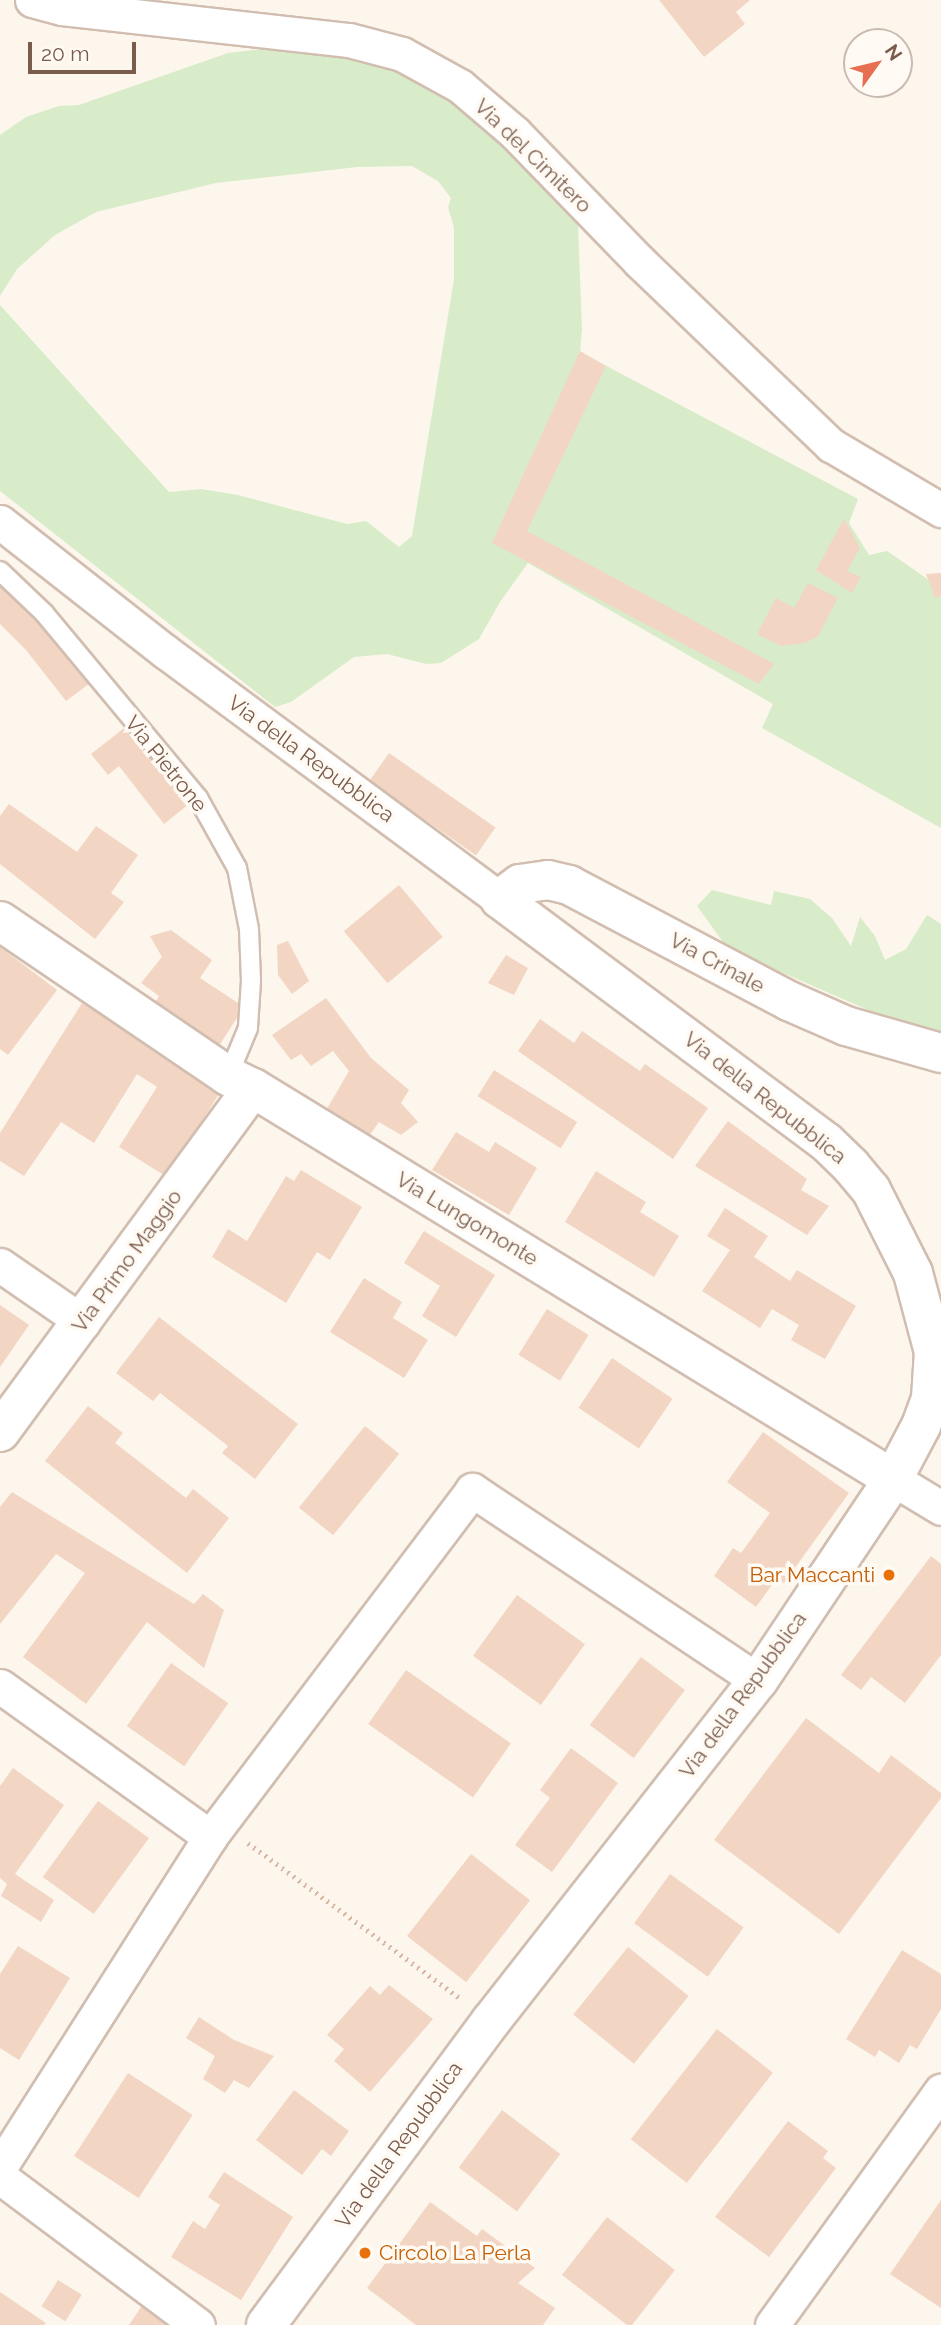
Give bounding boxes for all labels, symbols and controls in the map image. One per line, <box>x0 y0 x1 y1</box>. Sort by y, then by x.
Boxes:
scale bar <box>32 28 140 72</box>
north arrow <box>843 28 913 98</box>
text: N <box>881 40 907 65</box>
text: 20 m <box>41 41 89 66</box>
street label: Via del Cimitero <box>469 94 597 218</box>
street label: Via della Repubblica <box>223 690 399 828</box>
street label: Via Pietrone <box>120 711 212 817</box>
street label: Via Crinale <box>665 928 769 998</box>
street label: Via della Repubblica <box>679 1027 851 1169</box>
street label: Via Lungomonte <box>391 1167 543 1271</box>
street label: Via Primo Maggio <box>67 1185 187 1337</box>
place label: Bar Maccanti <box>749 1562 875 1588</box>
marker: Bar Maccanti <box>881 1567 897 1583</box>
street label: Via della Repubblica <box>674 1607 812 1783</box>
street label: Via della Repubblica <box>330 2057 468 2233</box>
place label: Circolo La Perla <box>379 2240 531 2266</box>
marker: Circolo La Perla <box>357 2245 373 2261</box>

